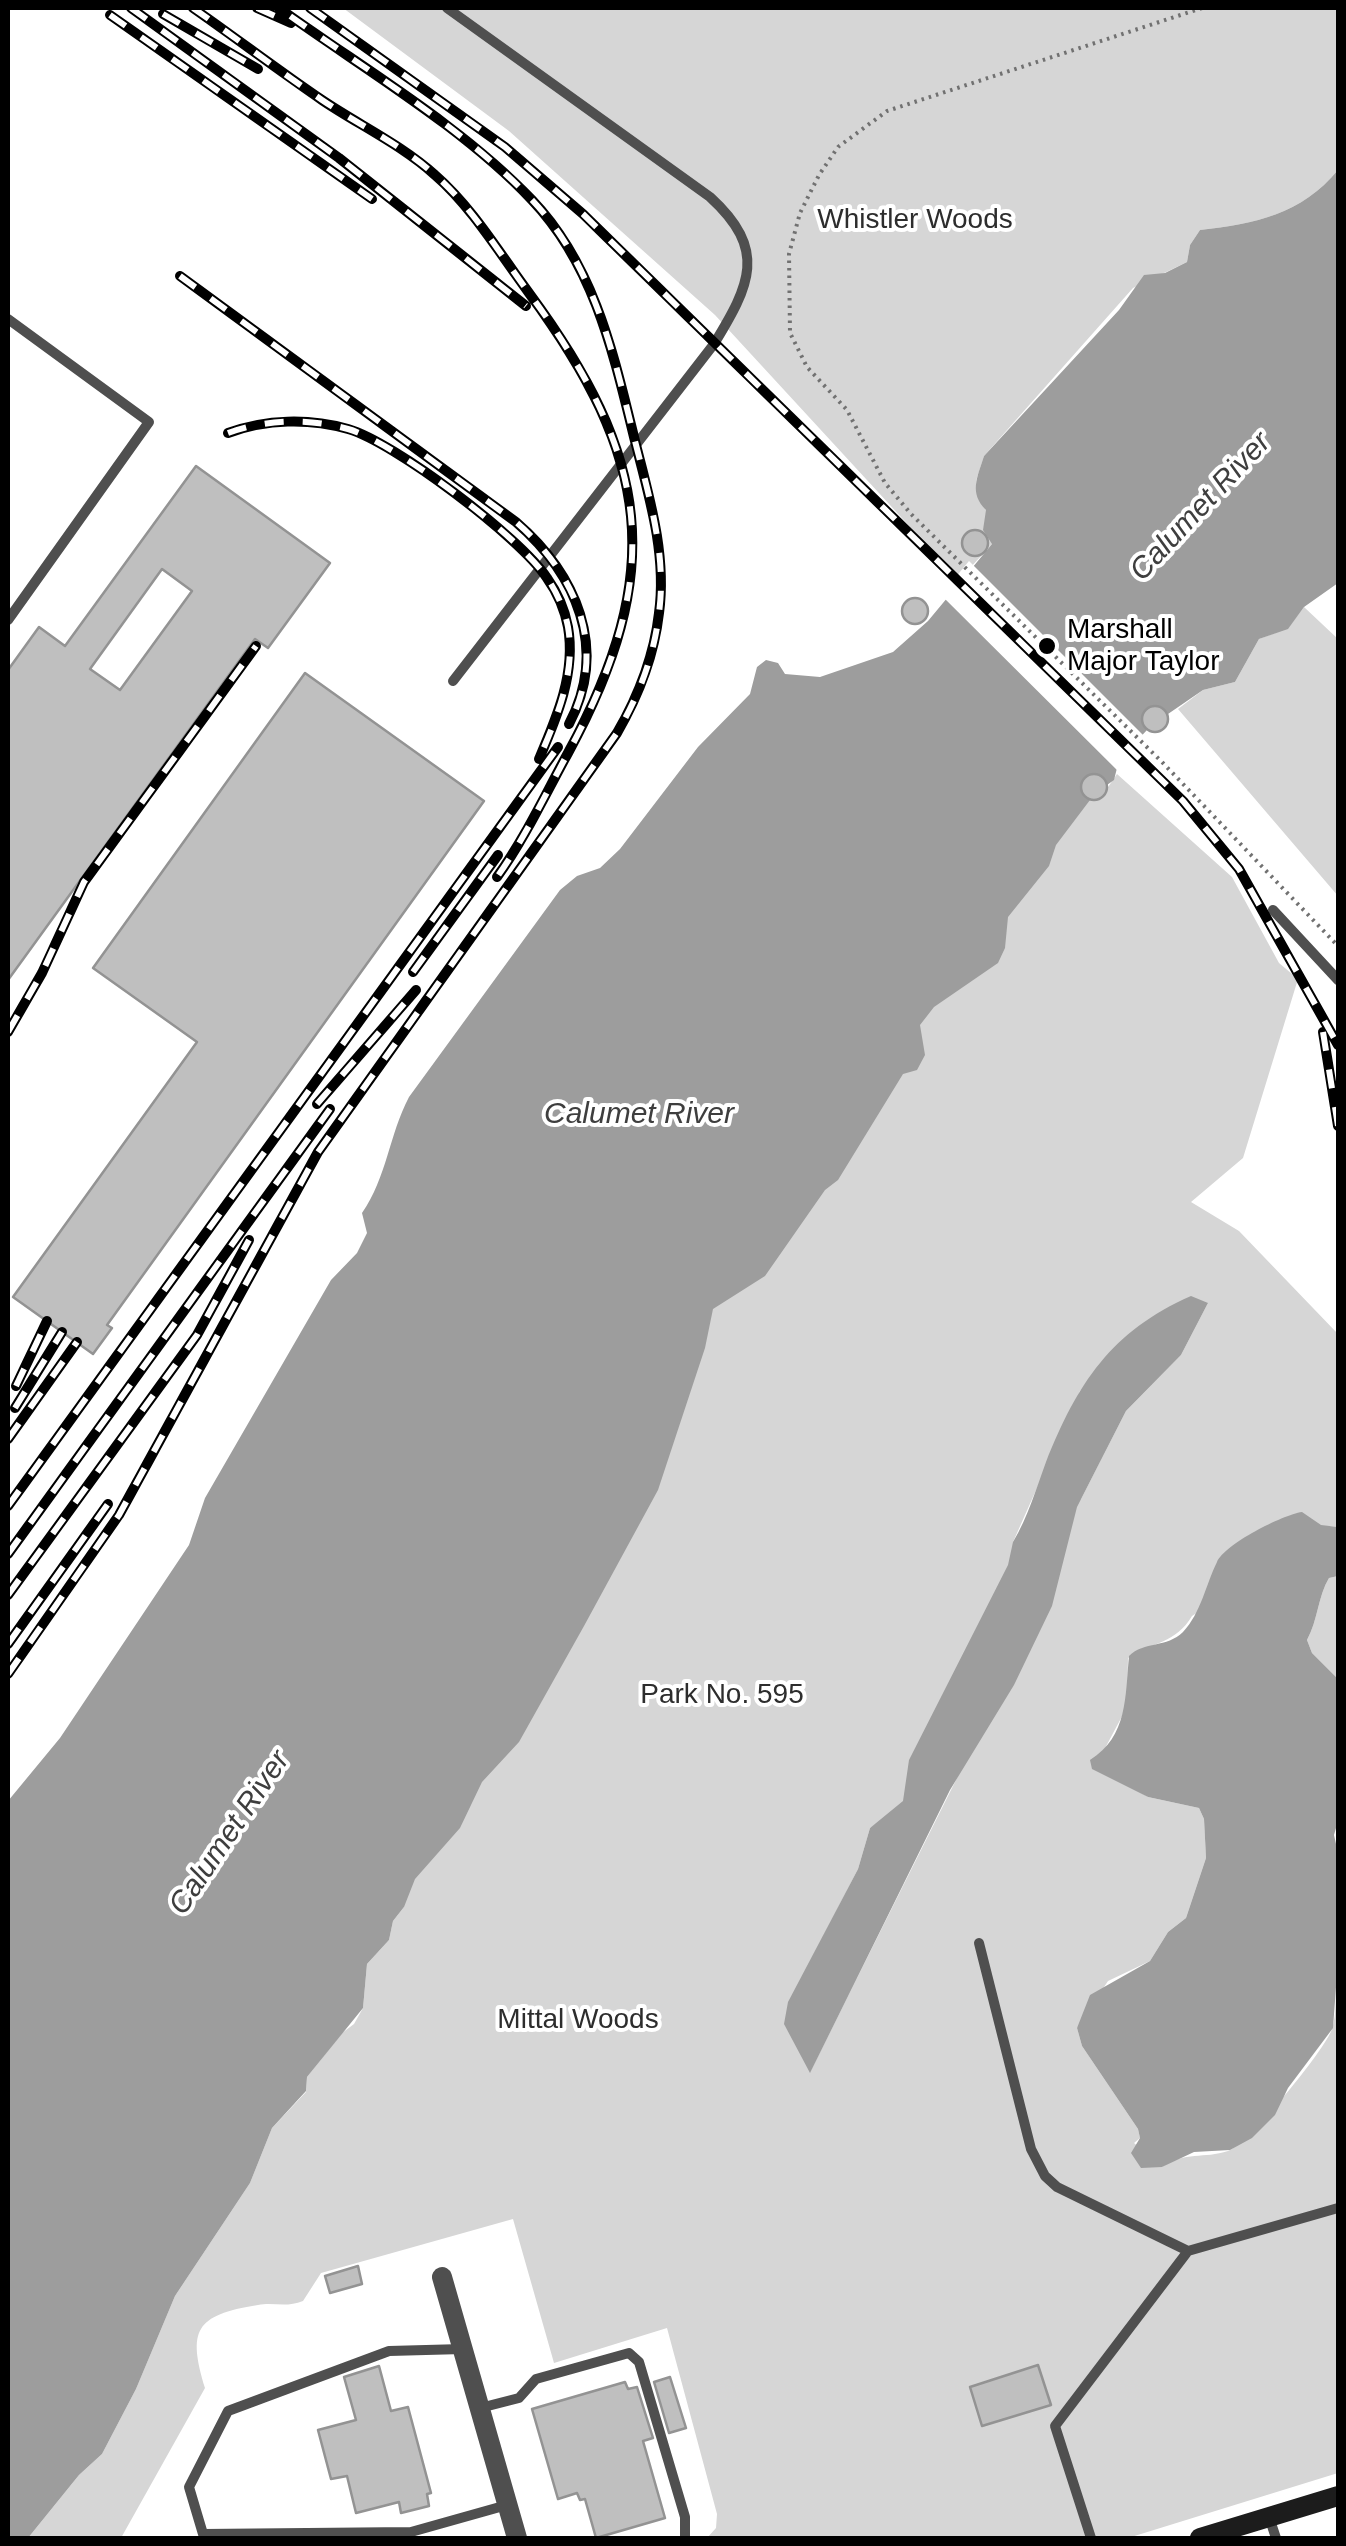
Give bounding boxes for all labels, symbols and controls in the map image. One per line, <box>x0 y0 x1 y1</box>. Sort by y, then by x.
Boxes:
park label: Whistler Woods <box>817 203 1013 237</box>
water label: Calumet River <box>1123 425 1279 589</box>
place label: Marshall Major Taylor <box>1067 613 1219 679</box>
marker: Marshall Major Taylor <box>1036 635 1058 657</box>
water label: Calumet River <box>544 1097 734 1133</box>
park label: Park No. 595 <box>640 1678 804 1712</box>
water label: Calumet River <box>162 1744 298 1922</box>
park label: Mittal Woods <box>497 2003 659 2037</box>

